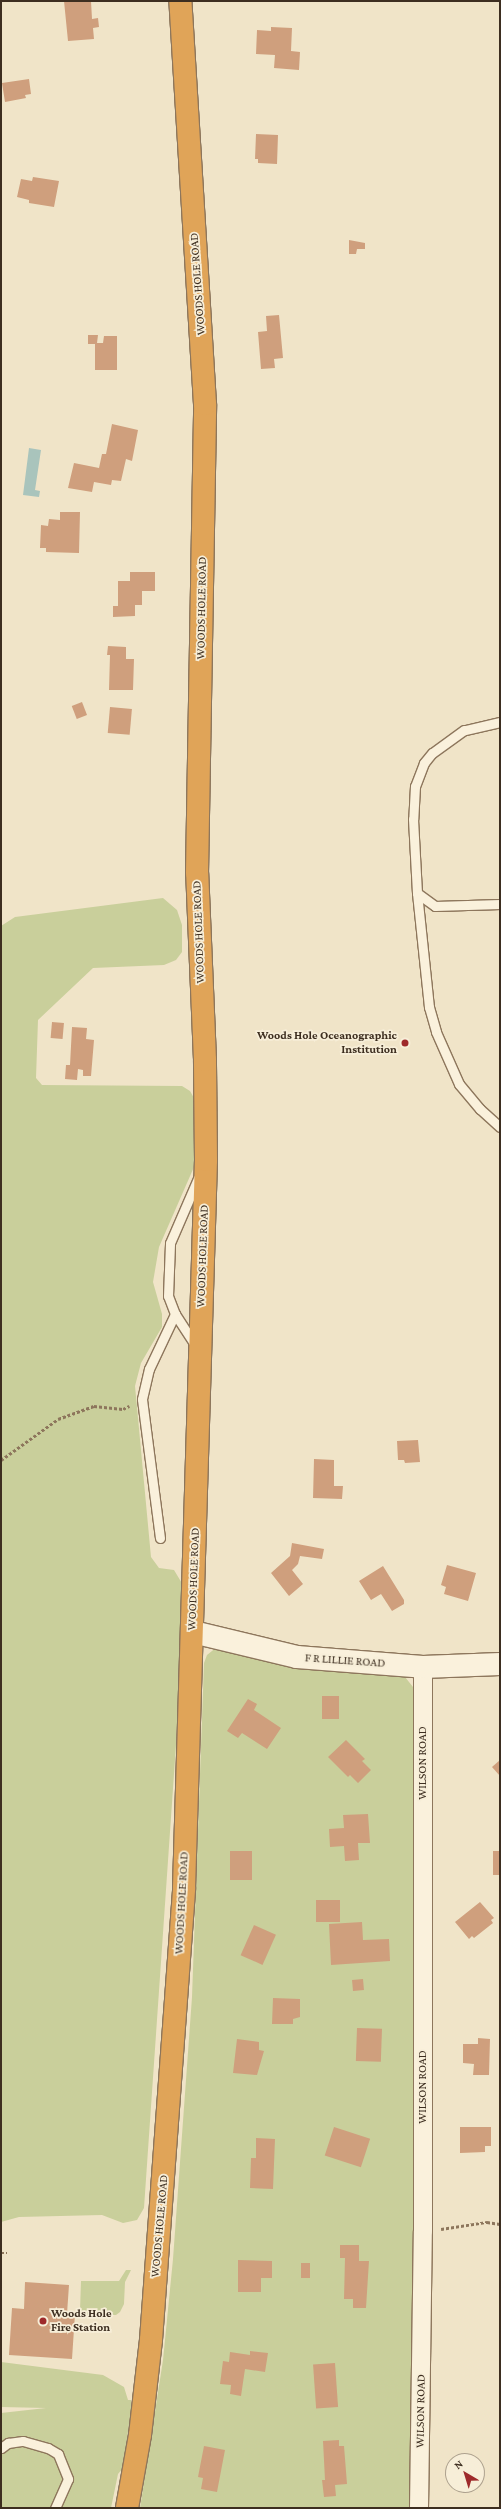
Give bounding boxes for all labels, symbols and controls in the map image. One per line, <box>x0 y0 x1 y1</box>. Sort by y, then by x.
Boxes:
street label: WOODS HOLE ROAD <box>187 232 209 336</box>
street label: WOODS HOLE ROAD <box>194 556 210 660</box>
street label: WOODS HOLE ROAD <box>190 880 208 984</box>
place label: Woods Hole Oceanographic Institution <box>257 1029 397 1057</box>
marker: Woods Hole Oceanographic Institution <box>400 1038 410 1048</box>
street label: WOODS HOLE ROAD <box>194 1204 212 1308</box>
street label: WOODS HOLE ROAD <box>185 1527 203 1631</box>
street label: F R LILLIE ROAD <box>304 1651 386 1671</box>
street label: WILSON ROAD <box>416 1726 430 1800</box>
street label: WOODS HOLE ROAD <box>172 1851 192 1955</box>
street label: WILSON ROAD <box>416 2050 430 2124</box>
street label: WOODS HOLE ROAD <box>148 2174 172 2278</box>
place label: Woods Hole Fire Station <box>51 2307 112 2335</box>
marker: Woods Hole Fire Station <box>38 2316 48 2326</box>
street label: WILSON ROAD <box>413 2374 429 2448</box>
north arrow <box>445 2453 485 2493</box>
text: N <box>452 2457 465 2471</box>

